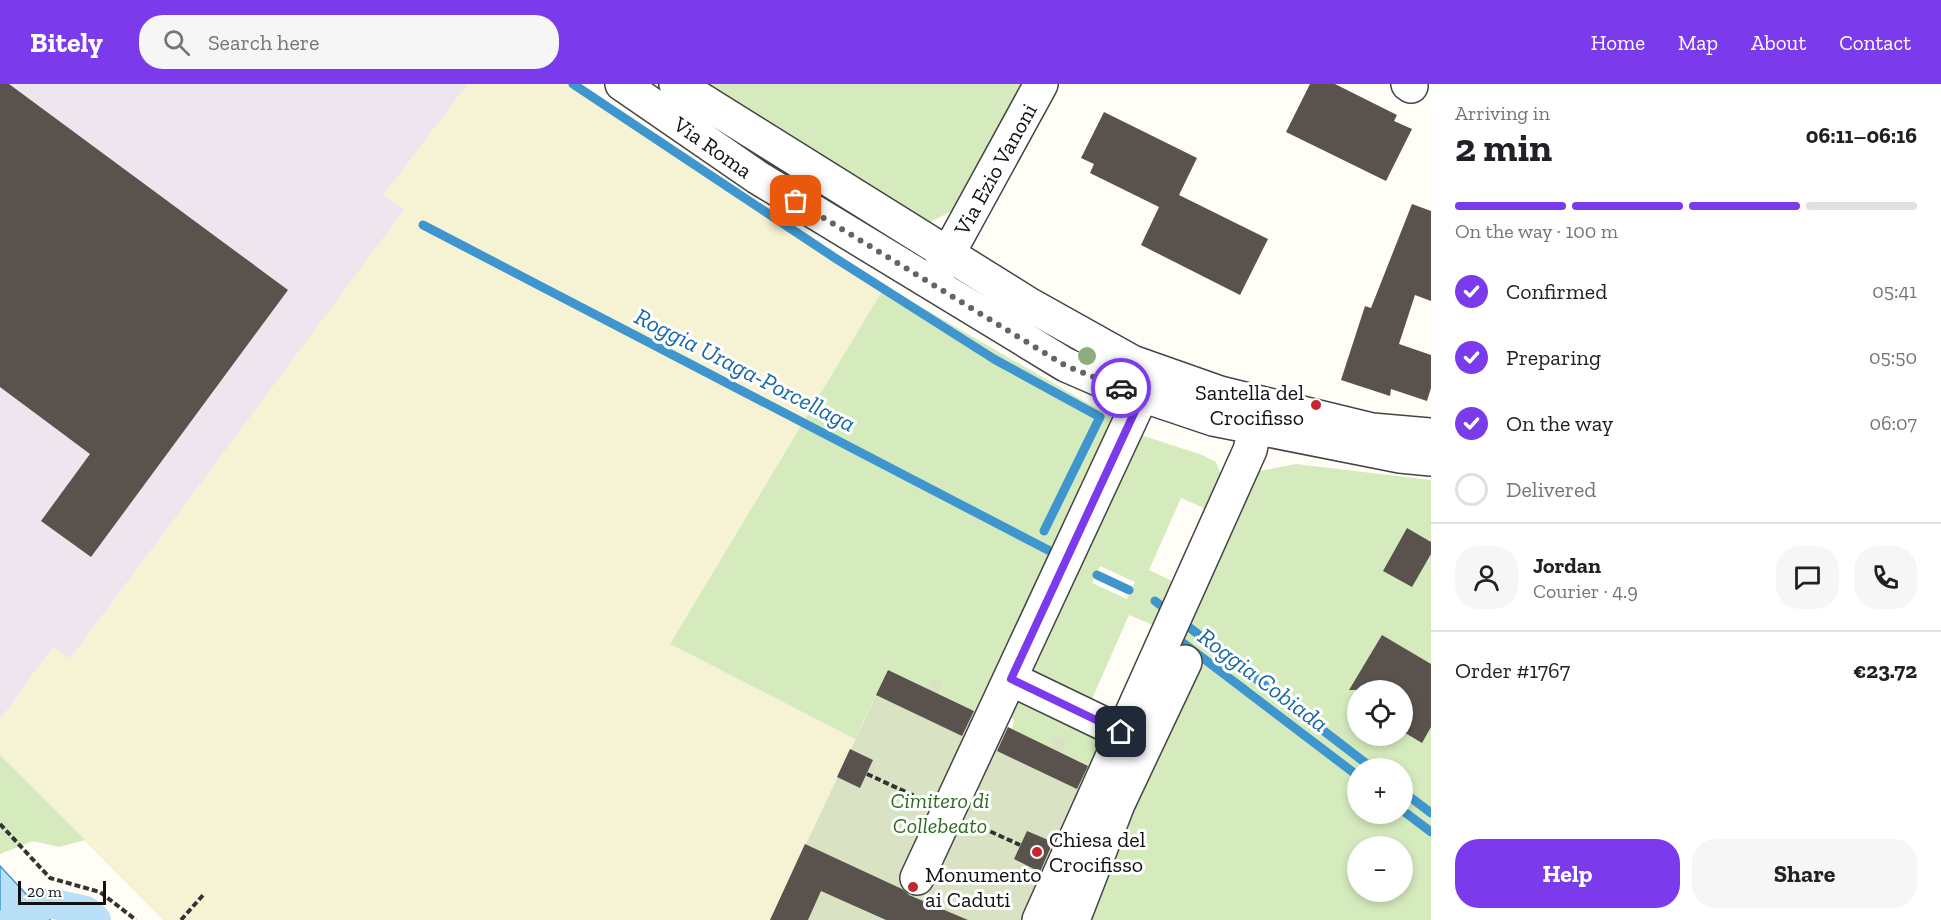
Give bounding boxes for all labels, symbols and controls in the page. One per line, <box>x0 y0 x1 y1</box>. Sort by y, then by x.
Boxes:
search box <box>139 15 559 69</box>
text: Bitely <box>30 26 103 59</box>
icon: search <box>160 26 193 59</box>
text: Search here <box>208 29 319 56</box>
text: Home <box>1591 30 1645 55</box>
text: Map <box>1678 30 1718 55</box>
text: About <box>1751 30 1806 55</box>
text: Contact <box>1839 30 1911 55</box>
street label: Via Ezio Vanoni <box>948 99 1043 241</box>
text: Arriving in <box>1455 101 1550 125</box>
street label: Via Roma <box>667 110 758 184</box>
text: 06:11–06:16 <box>1806 122 1917 149</box>
text: 2 min <box>1455 124 1552 171</box>
pin <box>770 175 821 226</box>
icon: bag <box>779 184 812 217</box>
text: On the way · 100 m <box>1455 219 1618 243</box>
icon: check <box>1455 275 1488 308</box>
text: Confirmed <box>1506 278 1607 305</box>
text: 05:41 <box>1872 279 1917 303</box>
water label: Roggia Uraga-Porcellaga <box>630 301 860 438</box>
icon: check <box>1455 341 1488 374</box>
text: Preparing <box>1506 344 1601 371</box>
text: 05:50 <box>1869 345 1917 369</box>
courier <box>1091 358 1151 418</box>
icon: car <box>1105 372 1138 405</box>
place label: Santella del Crocifisso <box>1195 379 1304 431</box>
marker: Santella del Crocifisso <box>1309 398 1323 412</box>
icon: check <box>1455 407 1488 440</box>
text: On the way <box>1506 410 1613 437</box>
text: 06:07 <box>1869 411 1917 435</box>
text: Delivered <box>1506 476 1596 503</box>
button: person <box>1455 546 1518 609</box>
button: chat <box>1776 546 1839 609</box>
button: phone <box>1854 546 1917 609</box>
text: Jordan <box>1533 552 1601 579</box>
text: Courier · 4.9 <box>1533 579 1638 603</box>
water label: Roggia Cobiada <box>1193 621 1334 738</box>
text: Order #1767 <box>1455 657 1570 684</box>
text: €23.72 <box>1853 657 1917 684</box>
map controls <box>1347 680 1413 902</box>
button: locate <box>1347 680 1413 746</box>
pin <box>1095 706 1146 757</box>
icon: home <box>1104 715 1137 748</box>
button: + <box>1347 758 1413 824</box>
park label: Cimitero di Collebeato <box>890 787 990 839</box>
place label: Chiesa del Crocifisso <box>1049 826 1146 878</box>
button: − <box>1347 836 1413 902</box>
button: Help <box>1455 839 1680 908</box>
button: Share <box>1692 839 1917 908</box>
marker: Chiesa del Crocifisso <box>1030 845 1044 859</box>
place label: Monumento ai Caduti <box>925 861 1042 913</box>
scale bar <box>18 878 106 906</box>
marker: Monumento ai Caduti <box>906 880 920 894</box>
text: 20 m <box>27 882 62 901</box>

